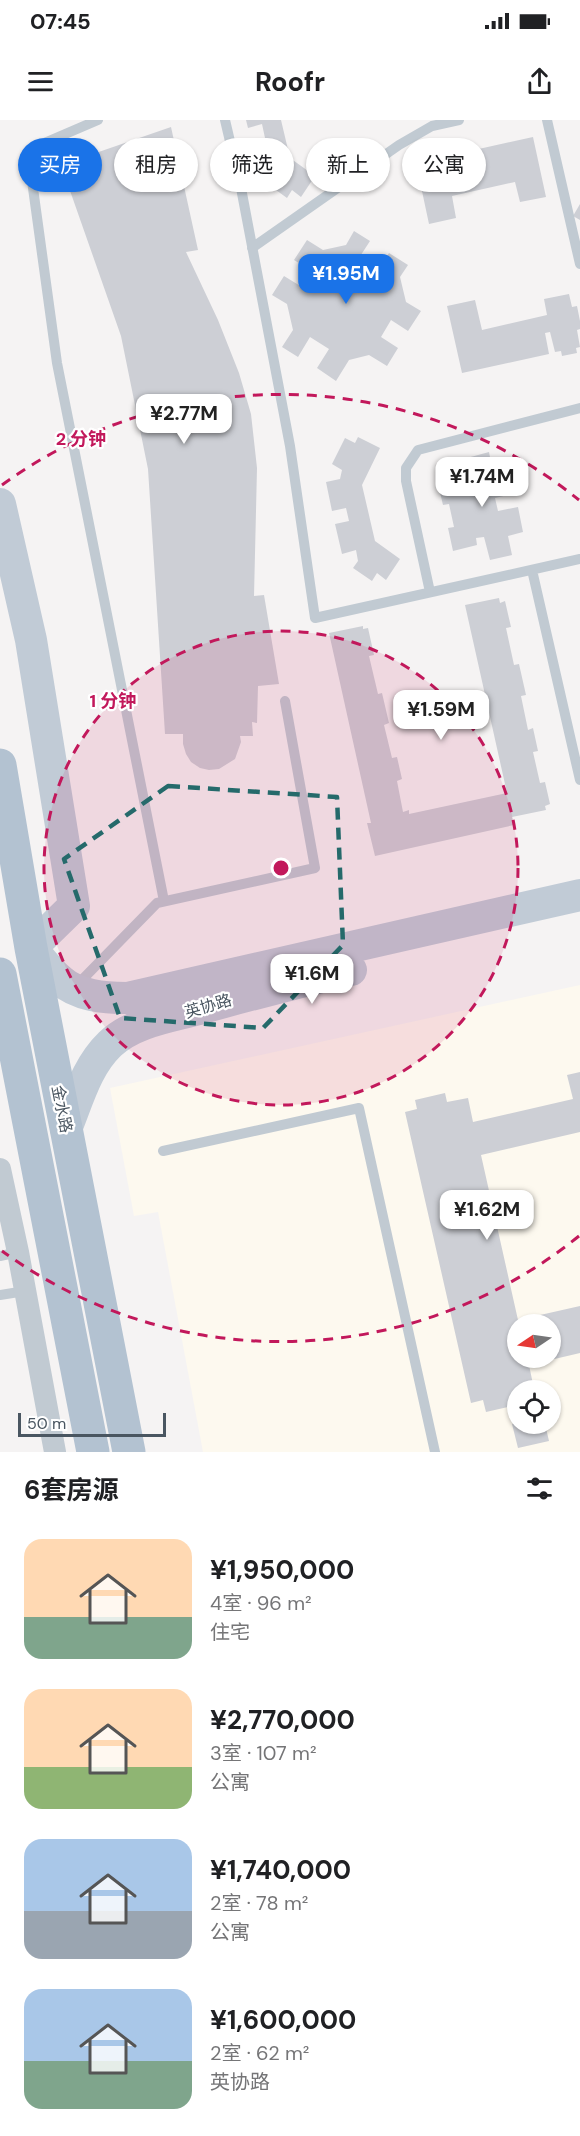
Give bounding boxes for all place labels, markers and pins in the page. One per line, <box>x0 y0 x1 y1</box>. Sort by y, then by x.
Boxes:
pin: ¥1.95M <box>297 254 395 305</box>
pin: ¥2.77M <box>135 394 233 445</box>
pin: ¥1.74M <box>433 457 531 508</box>
pin: ¥1.59M <box>392 690 490 741</box>
centre of rings <box>271 858 291 878</box>
pin: ¥1.6M <box>270 954 354 1005</box>
pin: ¥1.62M <box>438 1190 536 1241</box>

